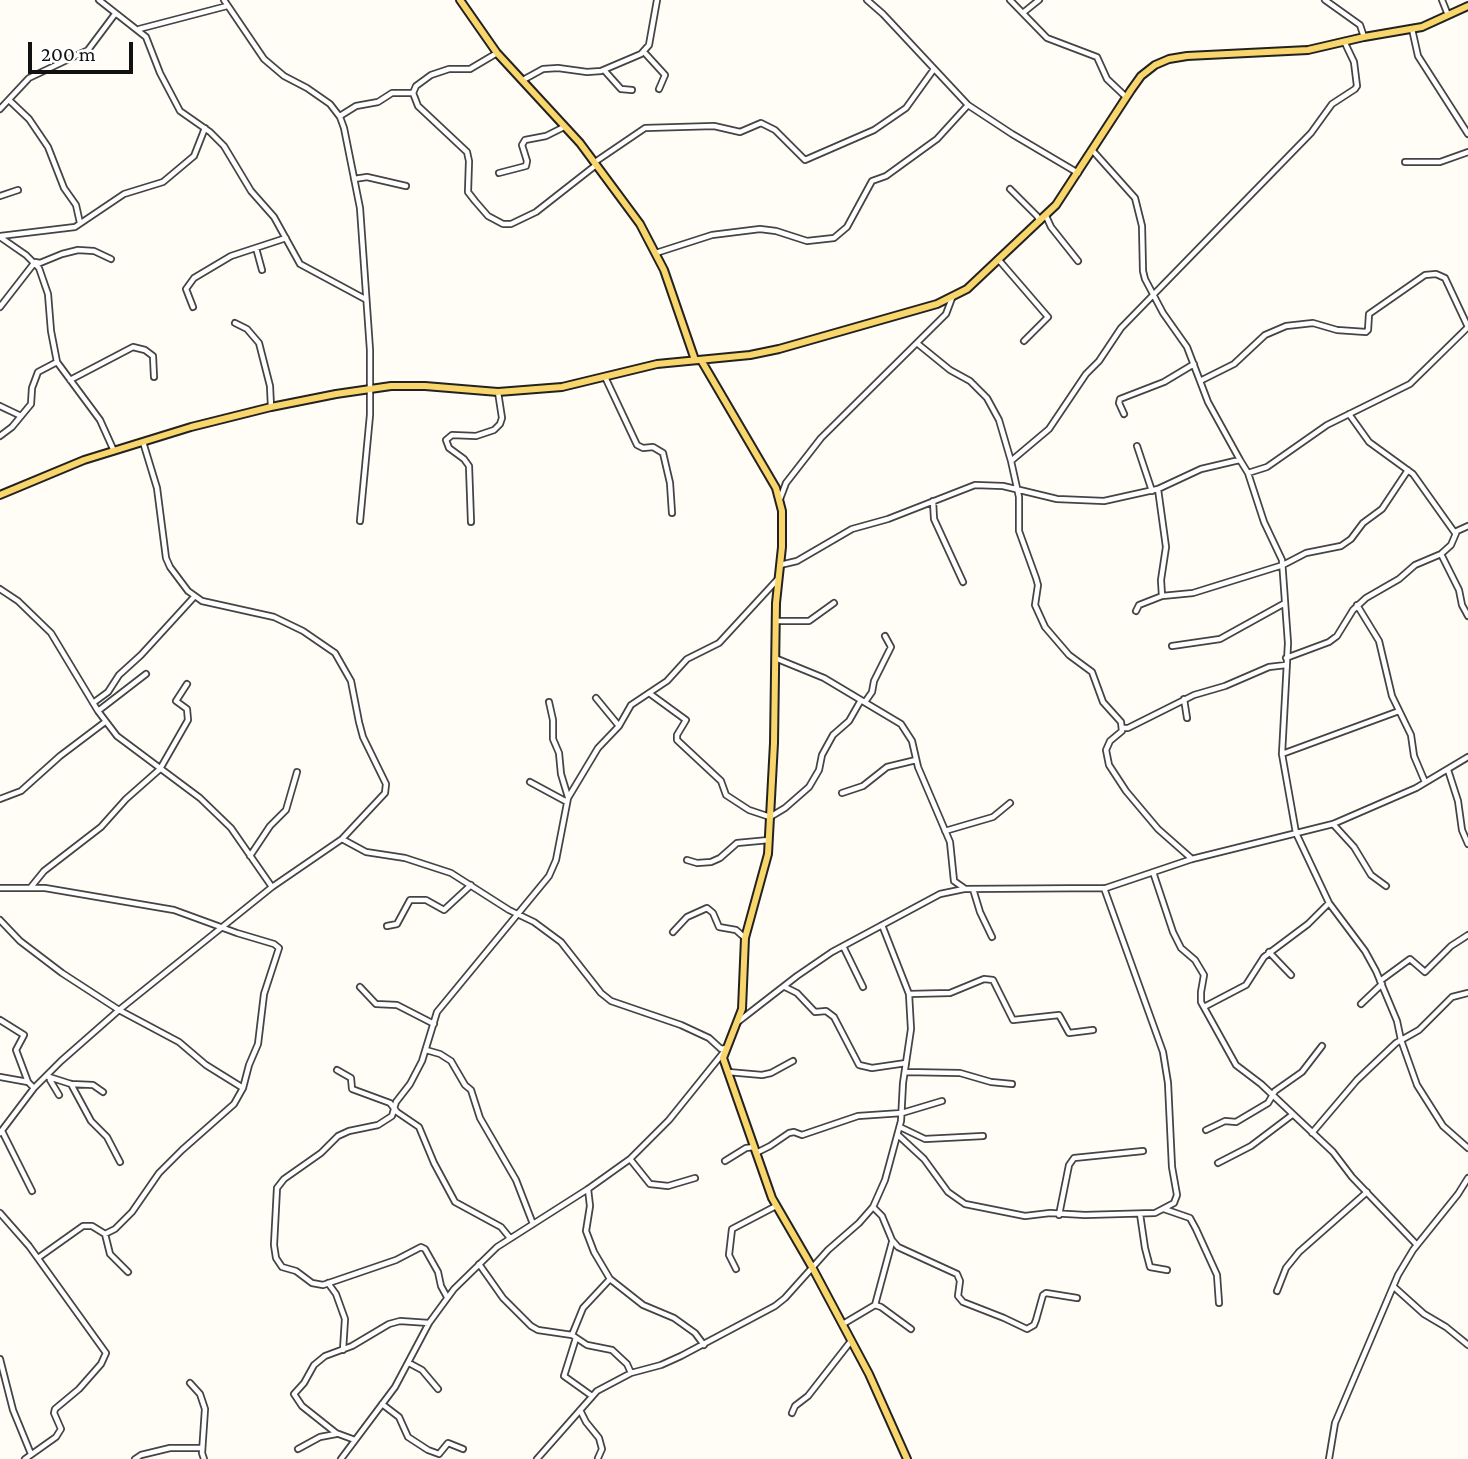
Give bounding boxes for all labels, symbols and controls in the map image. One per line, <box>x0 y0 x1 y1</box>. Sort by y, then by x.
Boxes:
scale bar <box>32 28 136 72</box>
text: 200 m <box>41 42 96 66</box>

